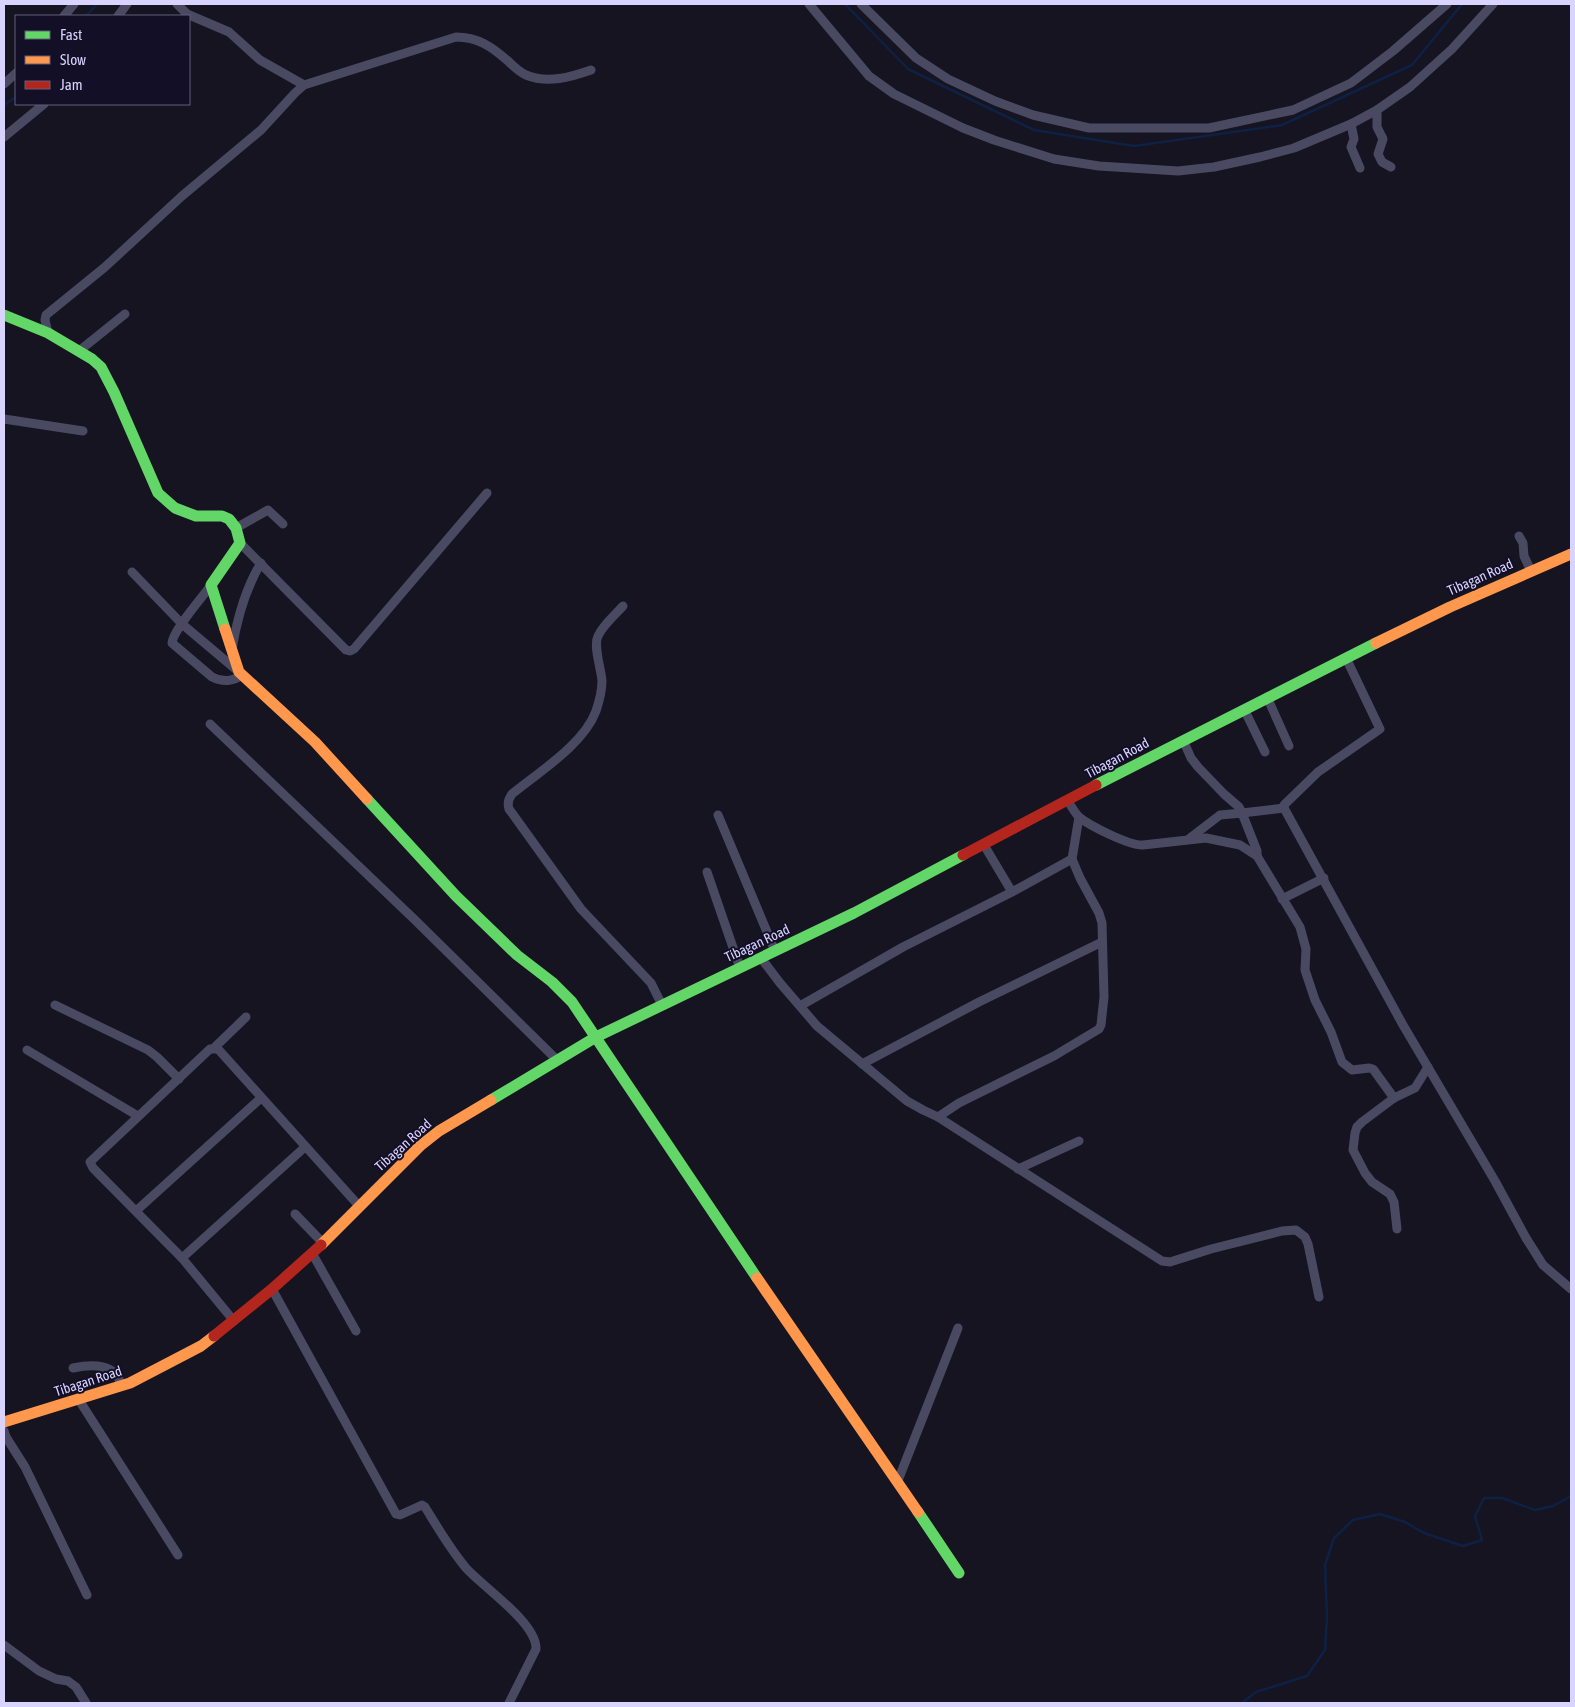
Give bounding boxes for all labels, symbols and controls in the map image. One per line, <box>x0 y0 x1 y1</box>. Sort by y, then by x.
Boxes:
legend <box>15 15 190 105</box>
text: Fast <box>60 26 82 43</box>
text: Slow <box>60 51 86 68</box>
text: Jam <box>60 76 83 93</box>
street label: Tibagan Road <box>1445 555 1515 599</box>
street label: Tibagan Road <box>1082 735 1152 781</box>
street label: Tibagan Road <box>722 921 792 965</box>
street label: Tibagan Road <box>372 1116 434 1174</box>
street label: Tibagan Road <box>52 1363 124 1399</box>

